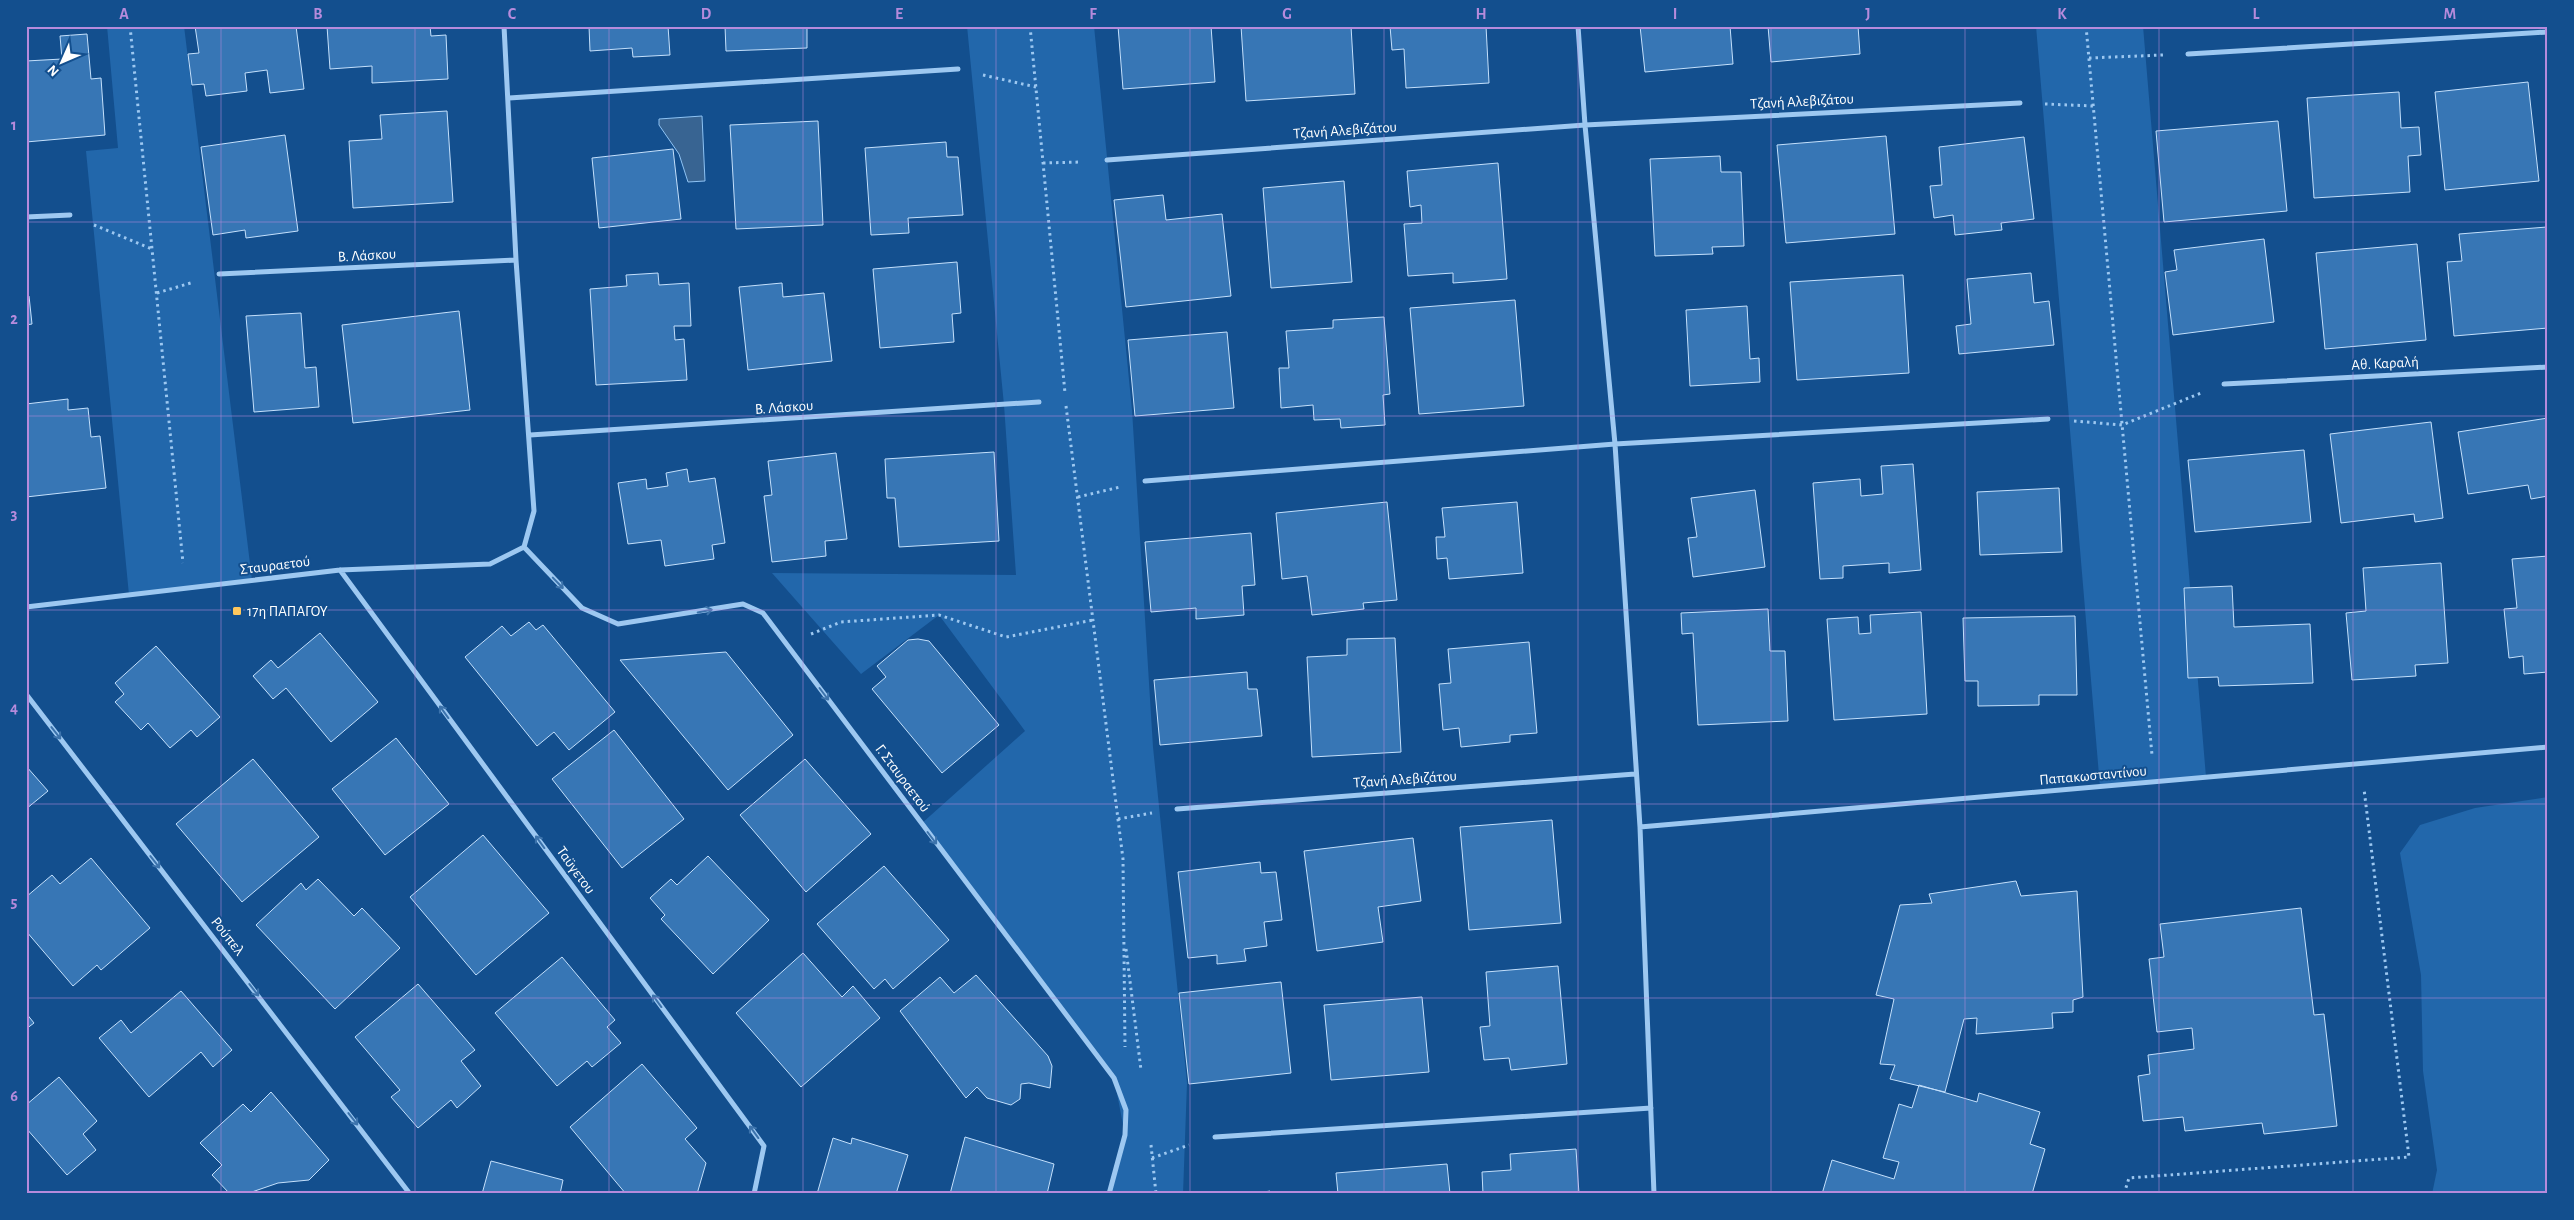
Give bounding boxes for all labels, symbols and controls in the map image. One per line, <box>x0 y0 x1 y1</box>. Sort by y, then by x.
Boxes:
text: A <box>119 6 129 22</box>
text: B <box>313 6 323 22</box>
text: C <box>508 6 517 22</box>
text: D <box>701 6 712 22</box>
text: E <box>895 6 903 22</box>
text: F <box>1089 6 1097 22</box>
text: G <box>1282 6 1292 22</box>
text: H <box>1475 6 1487 22</box>
text: I <box>1673 6 1677 22</box>
text: J <box>1865 6 1871 22</box>
text: K <box>2057 6 2067 22</box>
text: L <box>2253 6 2260 22</box>
text: M <box>2444 6 2456 22</box>
north arrow <box>38 38 88 88</box>
text: N <box>45 62 62 79</box>
street label: Τζανή Αλεβιζάτου <box>1750 91 1854 112</box>
text: 1 <box>11 117 17 133</box>
street label: Τζανή Αλεβιζάτου <box>1293 119 1397 142</box>
street label: Β. Λάσκου <box>337 246 397 265</box>
text: 2 <box>10 311 18 327</box>
street label: Αθ. Καραλή <box>2351 354 2419 373</box>
street label: Β. Λάσκου <box>754 398 814 417</box>
text: 3 <box>11 506 18 522</box>
street label: Σταυραετού <box>239 554 311 577</box>
one-way arrow <box>552 576 564 589</box>
place label: 17η ΠΑΠΑΓΟΥ <box>247 604 328 619</box>
marker: 17η ΠΑΠΑΓΟΥ <box>231 605 243 617</box>
one-way arrow <box>697 606 713 615</box>
one-way arrow <box>819 687 830 700</box>
text: 4 <box>10 700 18 716</box>
one-way arrow <box>439 705 449 719</box>
one-way arrow <box>51 726 61 740</box>
street label: Γ. Σταυραετού <box>872 742 933 815</box>
street label: Παπακωσταντίνου <box>2039 763 2147 788</box>
street label: Τζανή Αλεβιζάτου <box>1353 768 1457 791</box>
one-way arrow <box>927 831 938 844</box>
one-way arrow <box>535 835 545 849</box>
street label: Ταϋγετου <box>553 844 598 897</box>
one-way arrow <box>150 855 160 869</box>
text: 5 <box>11 894 18 910</box>
street label: Ρούπελ <box>208 914 247 959</box>
one-way arrow <box>248 984 259 997</box>
one-way arrow <box>652 995 663 1008</box>
text: 6 <box>10 1088 18 1104</box>
one-way arrow <box>348 1112 358 1126</box>
one-way arrow <box>749 1125 759 1139</box>

